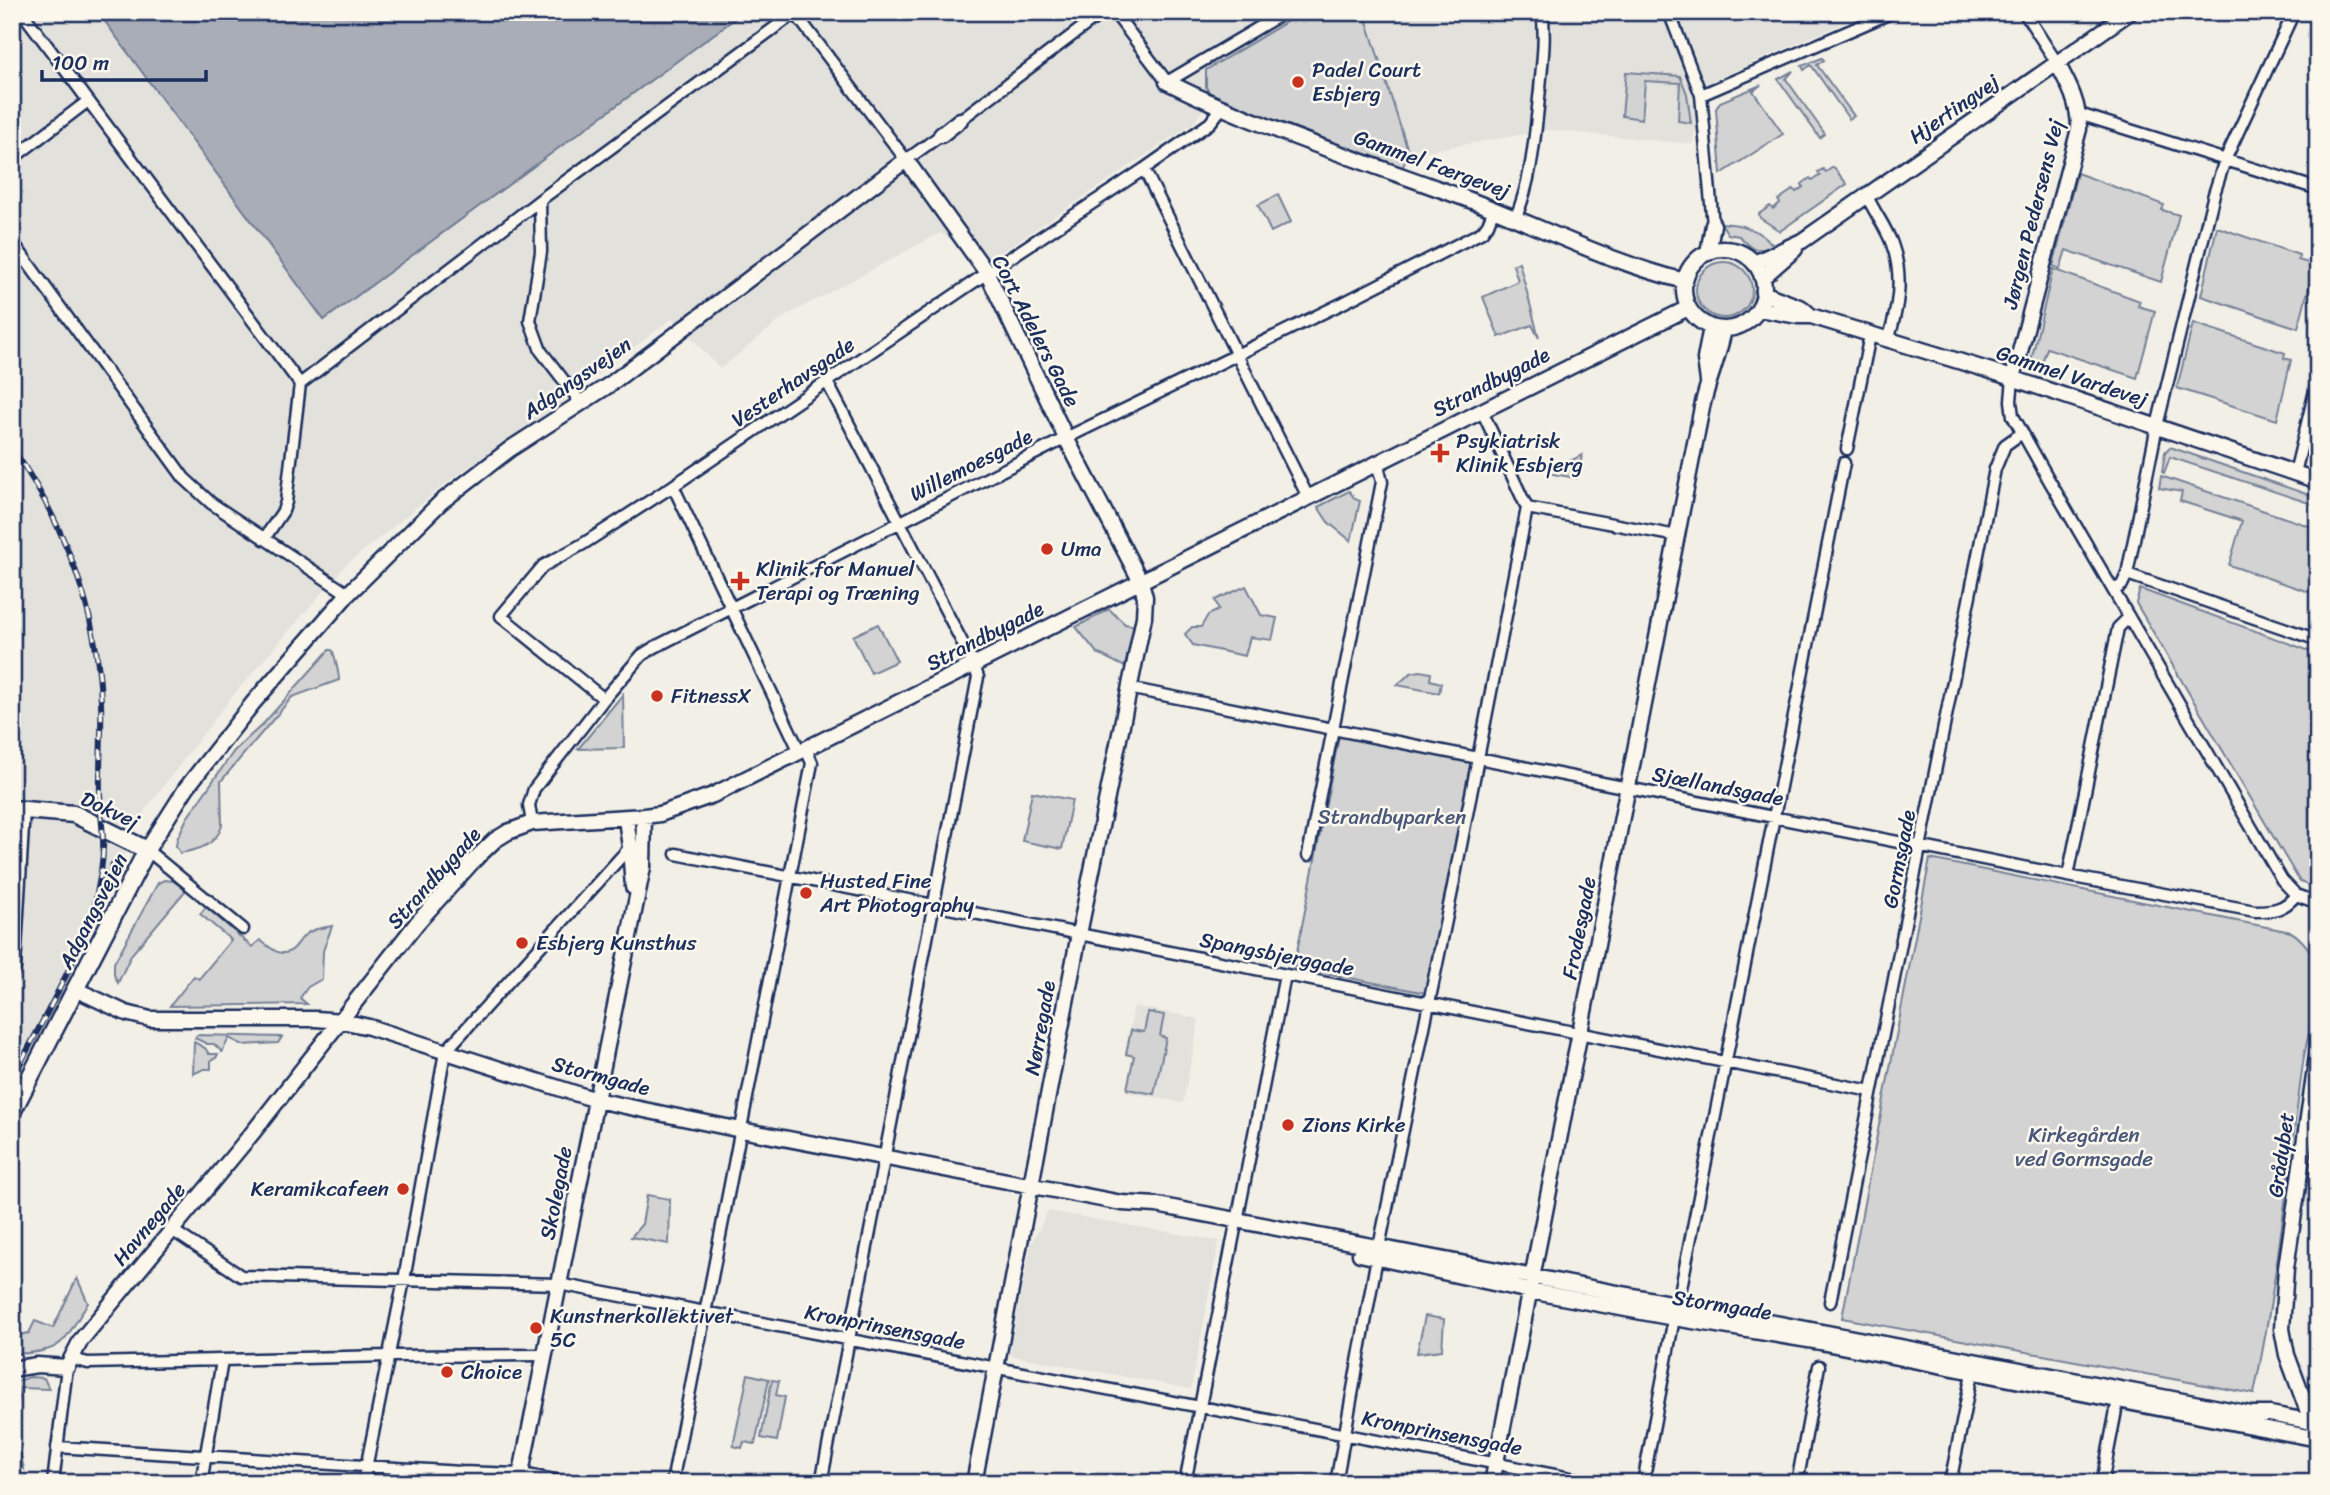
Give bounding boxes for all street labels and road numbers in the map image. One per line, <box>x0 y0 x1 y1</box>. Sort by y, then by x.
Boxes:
street label: Hjertingvej <box>1901 64 2008 154</box>
street label: Jørgen Pedersens Vej <box>1991 114 2075 314</box>
street label: Gammel Færgevej <box>1348 118 1516 210</box>
street label: Cort Adelers Gade <box>981 248 1091 414</box>
street label: Adgangsvejen <box>513 326 640 430</box>
street label: Vesterhavsgade <box>723 326 863 438</box>
street label: Gammel Vardevej <box>1991 334 2153 418</box>
street label: Strandbygade <box>1425 336 1557 428</box>
street label: Willemoesgade <box>903 418 1039 512</box>
street label: Strandbygade <box>919 590 1051 682</box>
street label: Sjællandsgade <box>1649 755 1787 817</box>
street label: Dokvej <box>74 780 146 840</box>
street label: Gormsgade <box>1871 807 1927 911</box>
street label: Strandbygade <box>377 818 491 938</box>
street label: Adgangsvejen <box>47 846 139 977</box>
street label: Frodesgade <box>1550 873 1608 983</box>
street label: Spangsbjerggade <box>1196 920 1358 988</box>
street label: Nørregade <box>1013 978 1067 1078</box>
street label: Stormgade <box>548 1045 654 1107</box>
street label: Grådybet <box>2256 1110 2306 1200</box>
street label: Skolegade <box>528 1143 584 1243</box>
street label: Havnegade <box>102 1173 196 1275</box>
street label: Stormgade <box>1670 1278 1774 1332</box>
street label: Kronprinsensgade <box>801 1293 969 1361</box>
street label: Kronprinsensgade <box>1358 1399 1526 1467</box>

